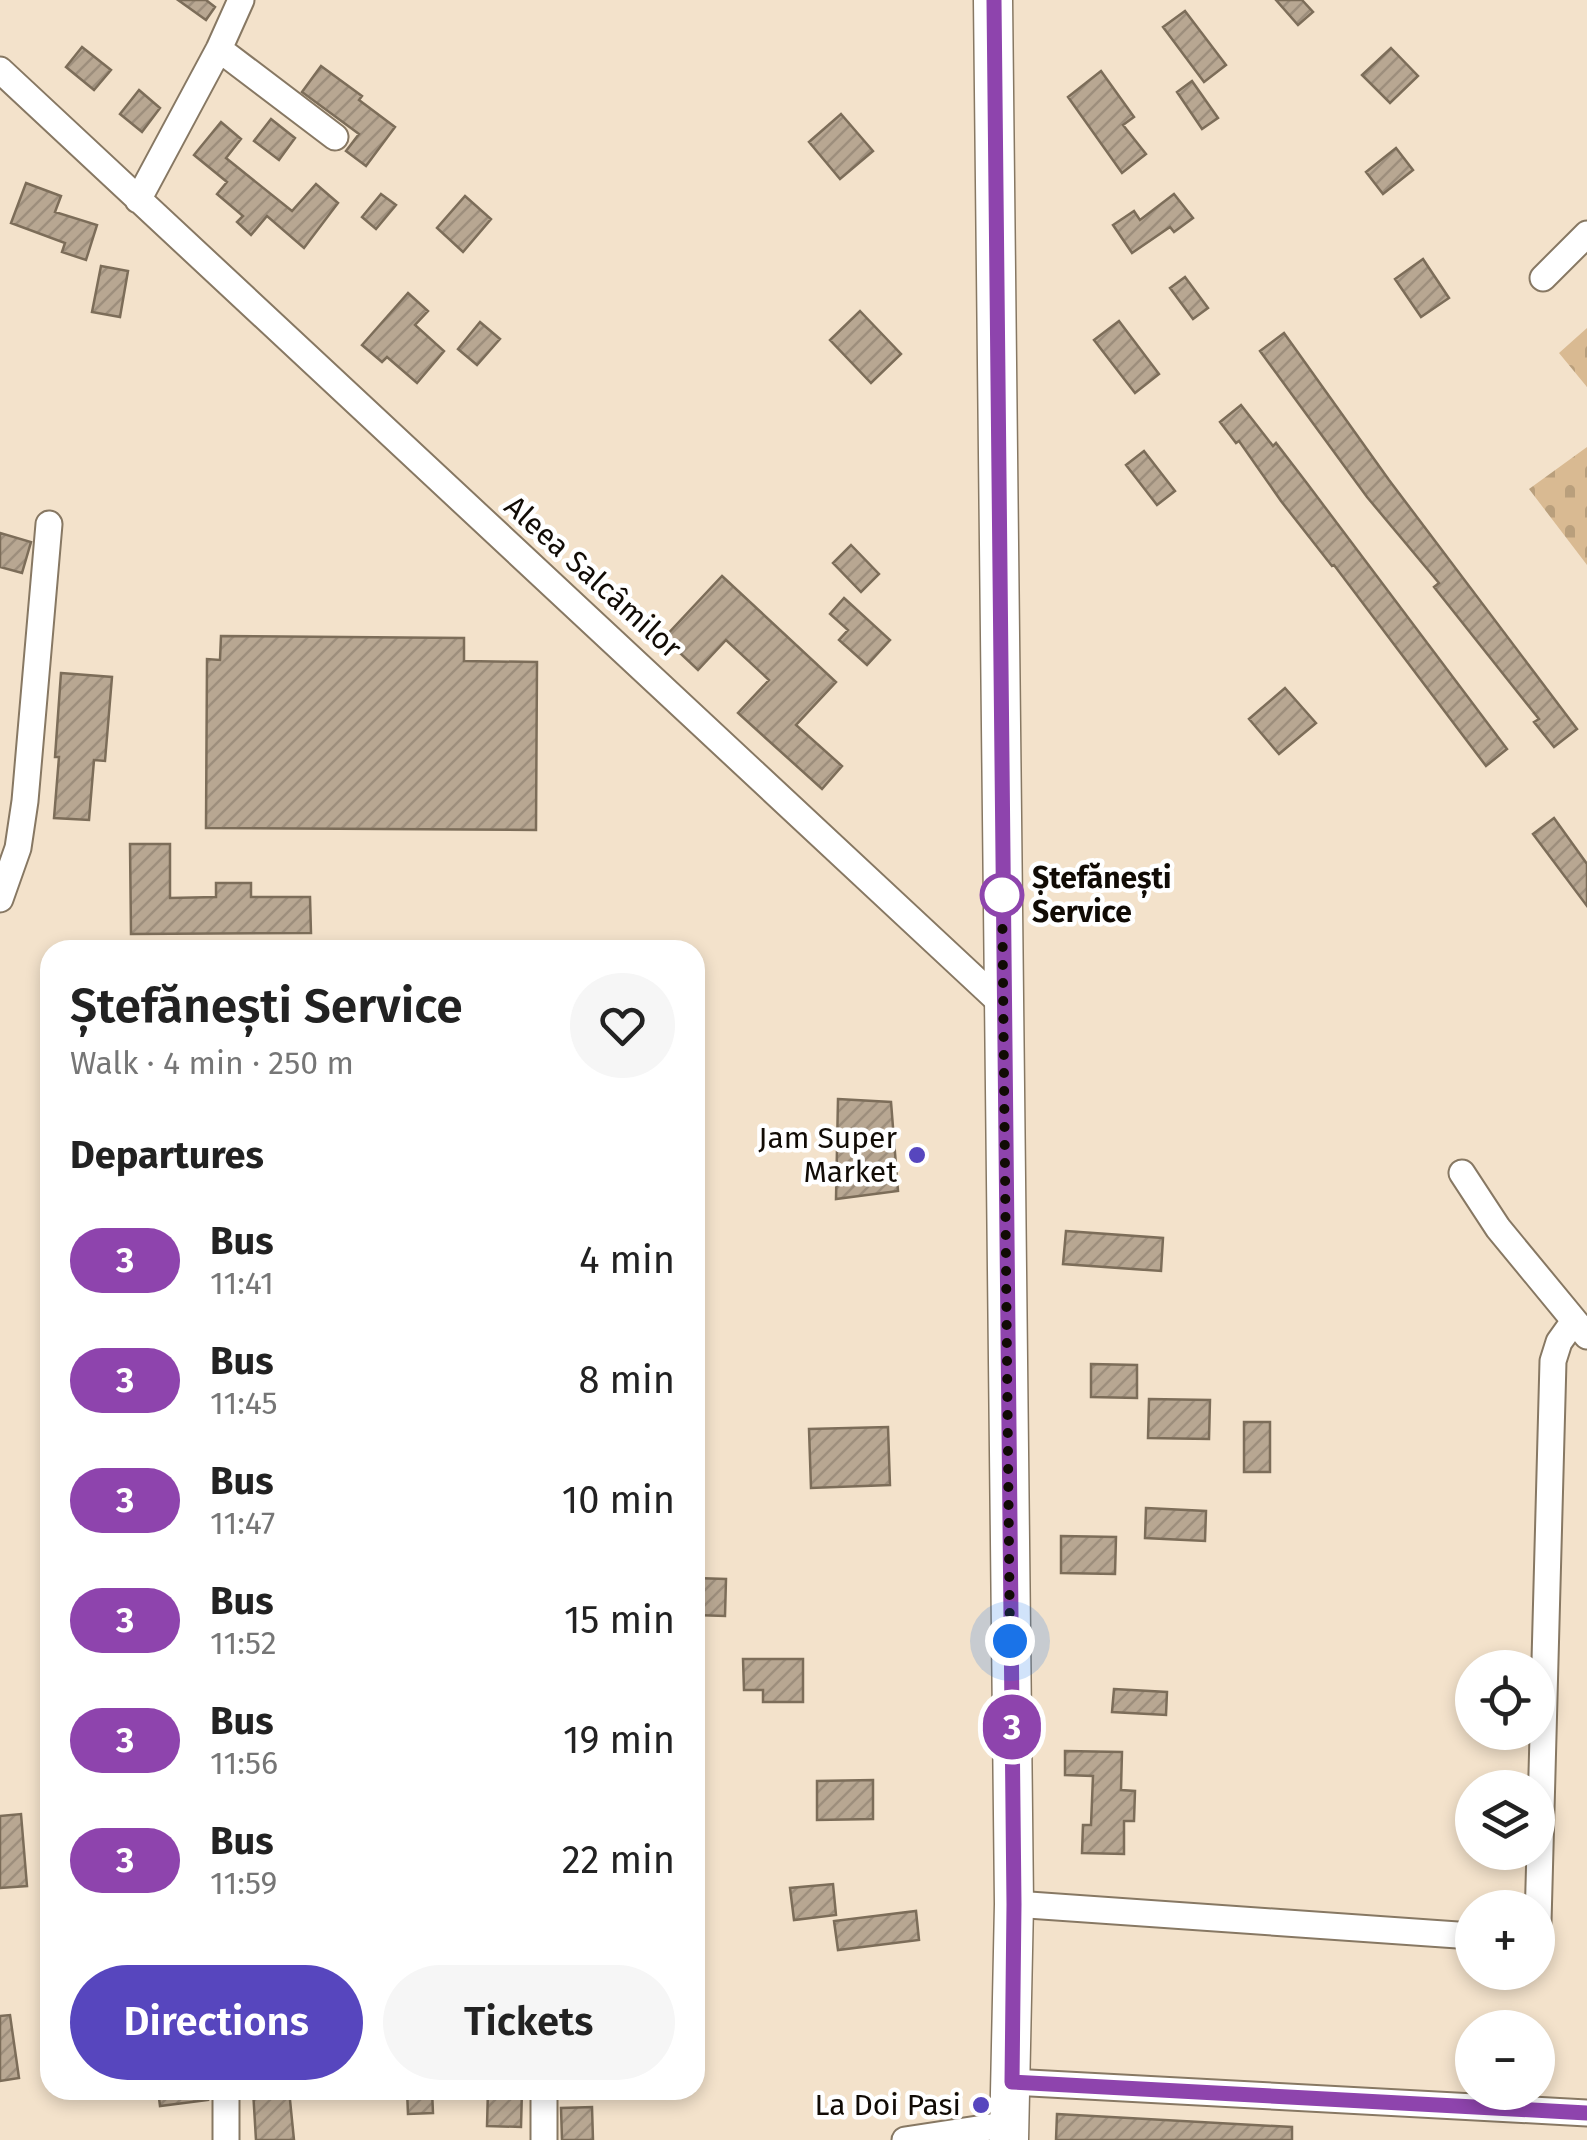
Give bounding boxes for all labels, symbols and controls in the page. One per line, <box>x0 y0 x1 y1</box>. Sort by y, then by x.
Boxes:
street label: Aleea Salcâmilor <box>497 488 689 666</box>
place label: Ștefănești Service <box>1032 860 1172 930</box>
marker: Ștefănești Service <box>981 874 1023 916</box>
button: heart <box>570 973 675 1078</box>
text: Ștefănești Service <box>70 977 463 1035</box>
text: Walk · 4 min · 250 m <box>70 1044 354 1082</box>
place label: Jam Super Market <box>758 1120 897 1190</box>
text: Departures <box>70 1132 264 1178</box>
marker: Jam Super Market <box>906 1144 928 1166</box>
text: Bus <box>210 1218 274 1264</box>
text: 4 min <box>579 1237 675 1283</box>
text: 3 <box>116 1239 134 1281</box>
text: 11:41 <box>210 1264 274 1302</box>
text: Bus <box>210 1338 274 1384</box>
text: 8 min <box>578 1357 675 1403</box>
text: 3 <box>116 1359 134 1401</box>
text: 11:45 <box>210 1384 278 1422</box>
text: Bus <box>210 1458 274 1504</box>
text: 10 min <box>562 1477 675 1523</box>
text: 3 <box>116 1479 134 1521</box>
text: 11:47 <box>210 1504 275 1542</box>
text: Bus <box>210 1578 274 1624</box>
text: 15 min <box>564 1597 675 1643</box>
text: 3 <box>116 1599 134 1641</box>
your location <box>985 1616 1035 1666</box>
text: 11:52 <box>210 1624 277 1662</box>
map controls <box>1455 1650 1555 2110</box>
button: locate <box>1455 1650 1555 1750</box>
line badge: 3 <box>980 1694 1044 1760</box>
text: Bus <box>210 1698 274 1744</box>
text: 3 <box>1003 1706 1021 1748</box>
text: 19 min <box>563 1717 675 1763</box>
text: 3 <box>116 1719 134 1761</box>
text: 11:56 <box>210 1744 278 1782</box>
button: layers <box>1455 1770 1555 1870</box>
text: Bus <box>210 1818 274 1864</box>
text: 22 min <box>562 1837 675 1883</box>
text: 3 <box>116 1839 134 1881</box>
text: 11:59 <box>210 1864 277 1902</box>
button: + <box>1455 1890 1555 1990</box>
button: Directions <box>70 1965 363 2080</box>
button: Tickets <box>383 1965 675 2080</box>
button: − <box>1455 2010 1555 2110</box>
place label: La Doi Pasi <box>815 2087 961 2123</box>
marker: La Doi Pasi <box>970 2094 992 2116</box>

